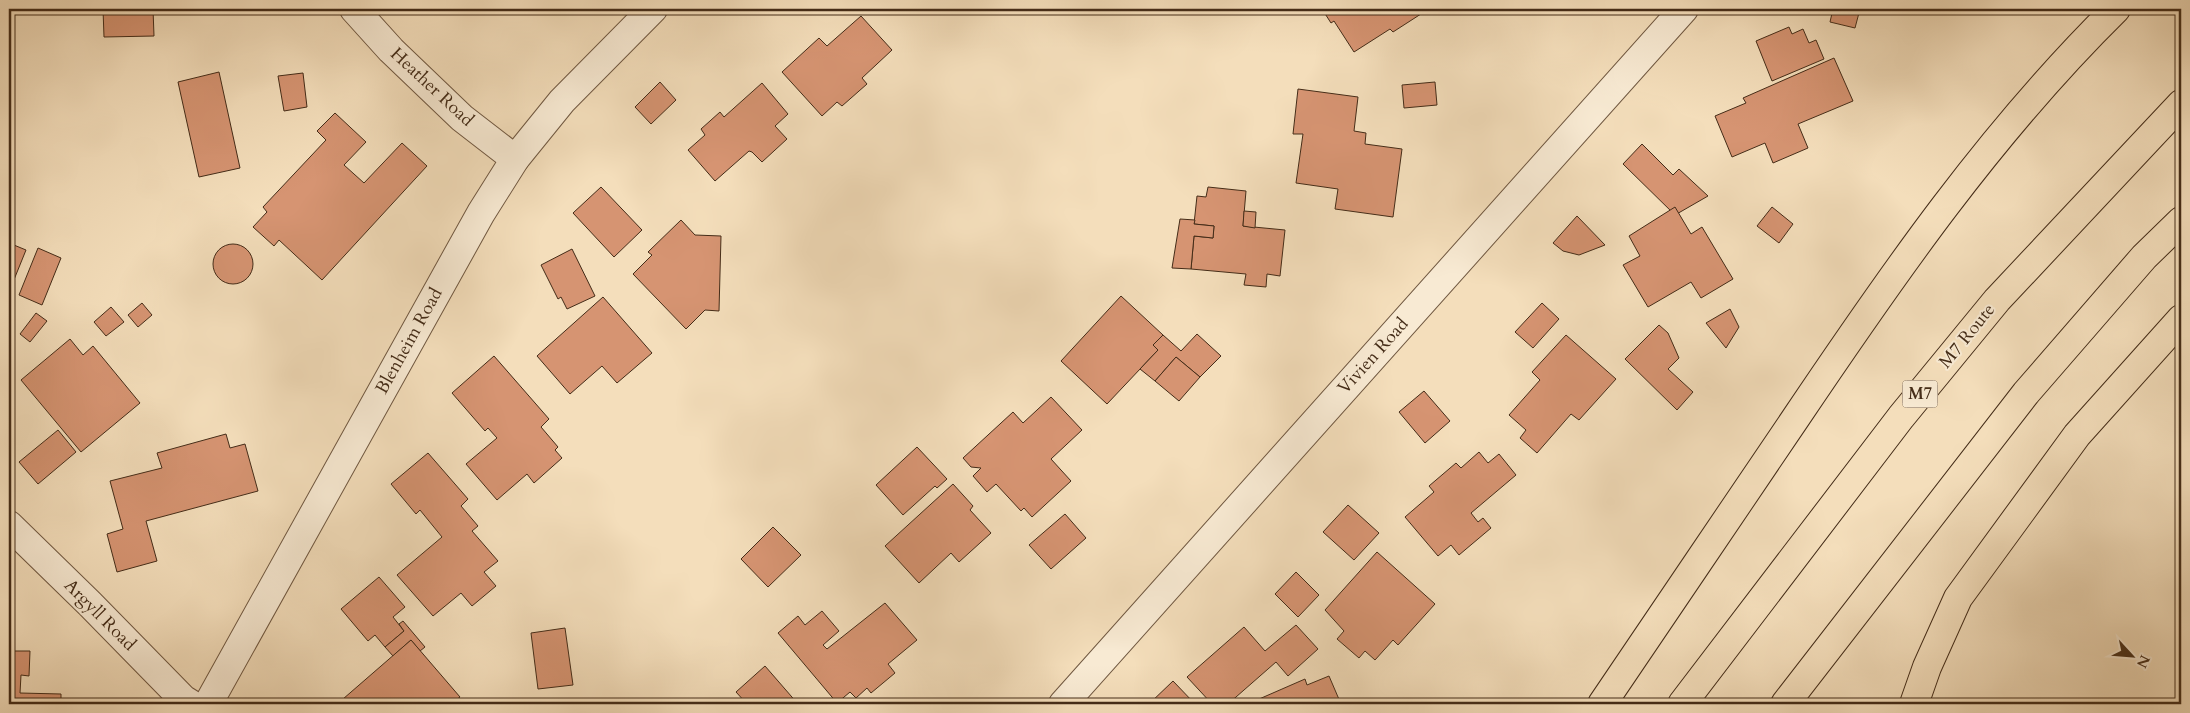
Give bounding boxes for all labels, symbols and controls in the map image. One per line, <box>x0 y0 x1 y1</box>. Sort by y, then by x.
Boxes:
street label: Heather Road <box>385 42 479 132</box>
street label: Blenheim Road <box>369 283 449 399</box>
street label: M7 Route <box>1933 298 2001 374</box>
street label: Vivien Road <box>1332 312 1414 400</box>
road number: M7 <box>1902 380 1938 408</box>
street label: Argyll Road <box>58 573 142 657</box>
north arrow <box>2108 630 2158 680</box>
text: N <box>2132 652 2154 671</box>

